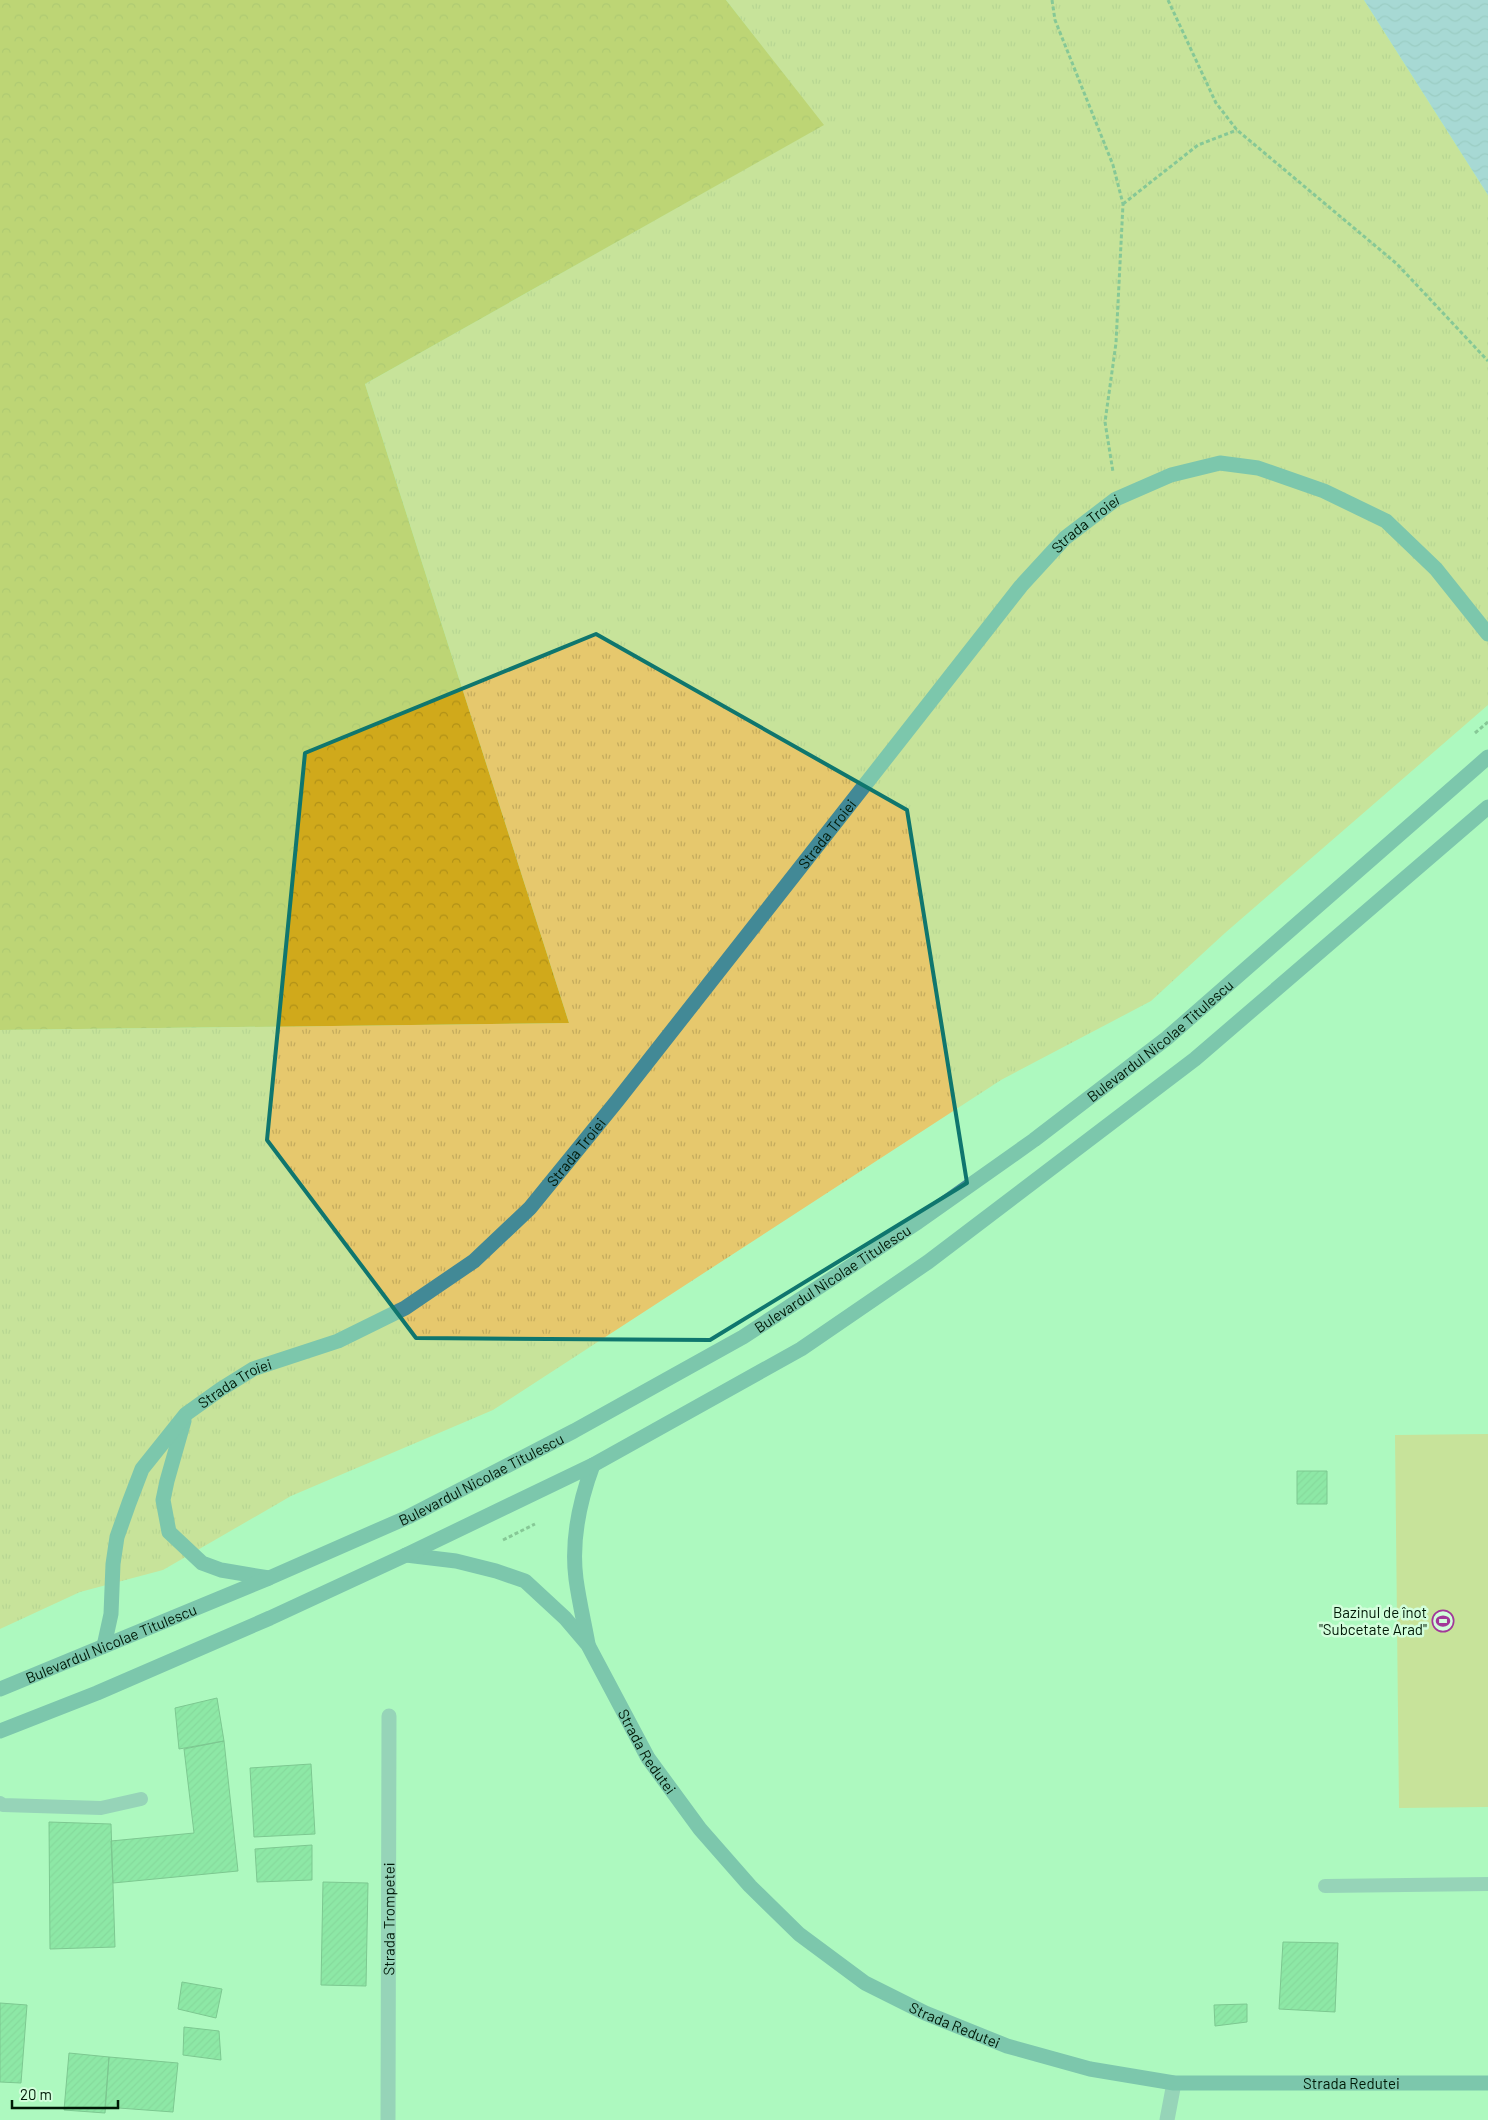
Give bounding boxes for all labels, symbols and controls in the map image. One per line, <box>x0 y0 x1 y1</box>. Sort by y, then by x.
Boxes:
street label: Strada Troiei <box>1047 490 1122 556</box>
street label: Strada Troiei <box>794 796 859 872</box>
street label: Bulevardul Nicolae Titulescu <box>1083 976 1237 1105</box>
street label: Strada Troiei <box>543 1114 609 1190</box>
street label: Bulevardul Nicolae Titulescu <box>751 1220 914 1336</box>
street label: Strada Troiei <box>194 1355 274 1412</box>
street label: Bulevardul Nicolae Titulescu <box>396 1429 567 1529</box>
street label: Bulevardul Nicolae Titulescu <box>23 1600 199 1687</box>
place label: Bazinul de înot "Subcetate Arad" <box>1319 1603 1427 1638</box>
sports icon: Bazinul de înot "Subcetate Arad" <box>1431 1609 1455 1633</box>
street label: Strada Redutei <box>614 1706 680 1797</box>
street label: Strada Trompetei <box>379 1862 398 1976</box>
street label: Strada Redutei <box>906 1998 1003 2051</box>
street label: Strada Redutei <box>1303 2074 1400 2092</box>
scale bar <box>12 2078 119 2110</box>
text: 20 m <box>20 2085 52 2103</box>

